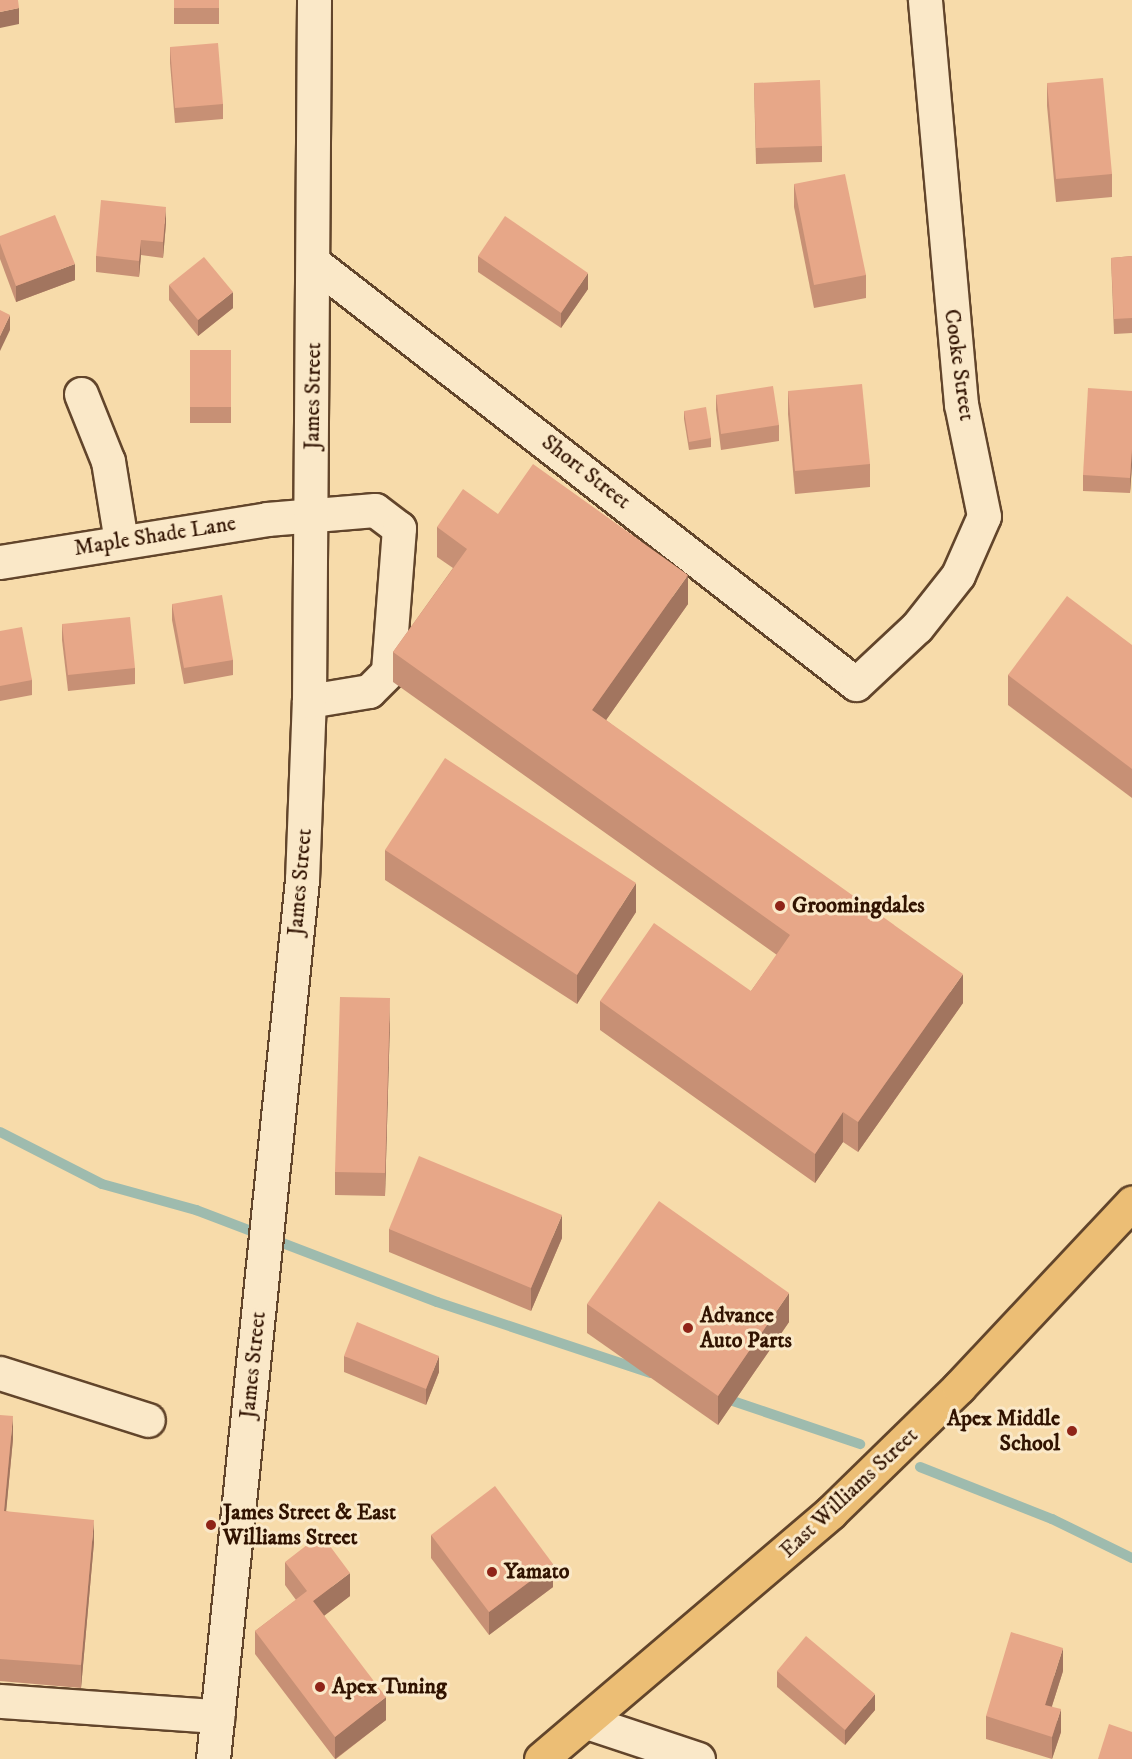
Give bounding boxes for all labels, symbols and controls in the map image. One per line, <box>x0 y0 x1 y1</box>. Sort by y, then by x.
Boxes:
street label: Cooke Street <box>938 307 980 423</box>
street label: James Street <box>299 342 327 450</box>
street label: Short Street <box>536 429 636 515</box>
street label: Maple Shade Lane <box>72 510 238 562</box>
street label: James Street <box>282 827 318 937</box>
place label: Groomingdales <box>792 893 925 919</box>
marker: Groomingdales <box>773 899 787 913</box>
place label: Advance Auto Parts <box>700 1302 792 1354</box>
street label: James Street <box>234 1310 272 1420</box>
marker: Advance Auto Parts <box>681 1321 695 1335</box>
place label: Apex Middle School <box>947 1405 1060 1456</box>
street label: East Williams Street <box>775 1422 923 1564</box>
marker: Apex Middle School <box>1065 1424 1079 1438</box>
place label: James Street & East Williams Street <box>223 1499 396 1550</box>
marker: James Street & East Williams Street <box>204 1518 218 1532</box>
place label: Yamato <box>504 1559 569 1585</box>
marker: Yamato <box>485 1565 499 1579</box>
place label: Apex Tuning <box>332 1674 447 1700</box>
marker: Apex Tuning <box>313 1680 327 1694</box>

